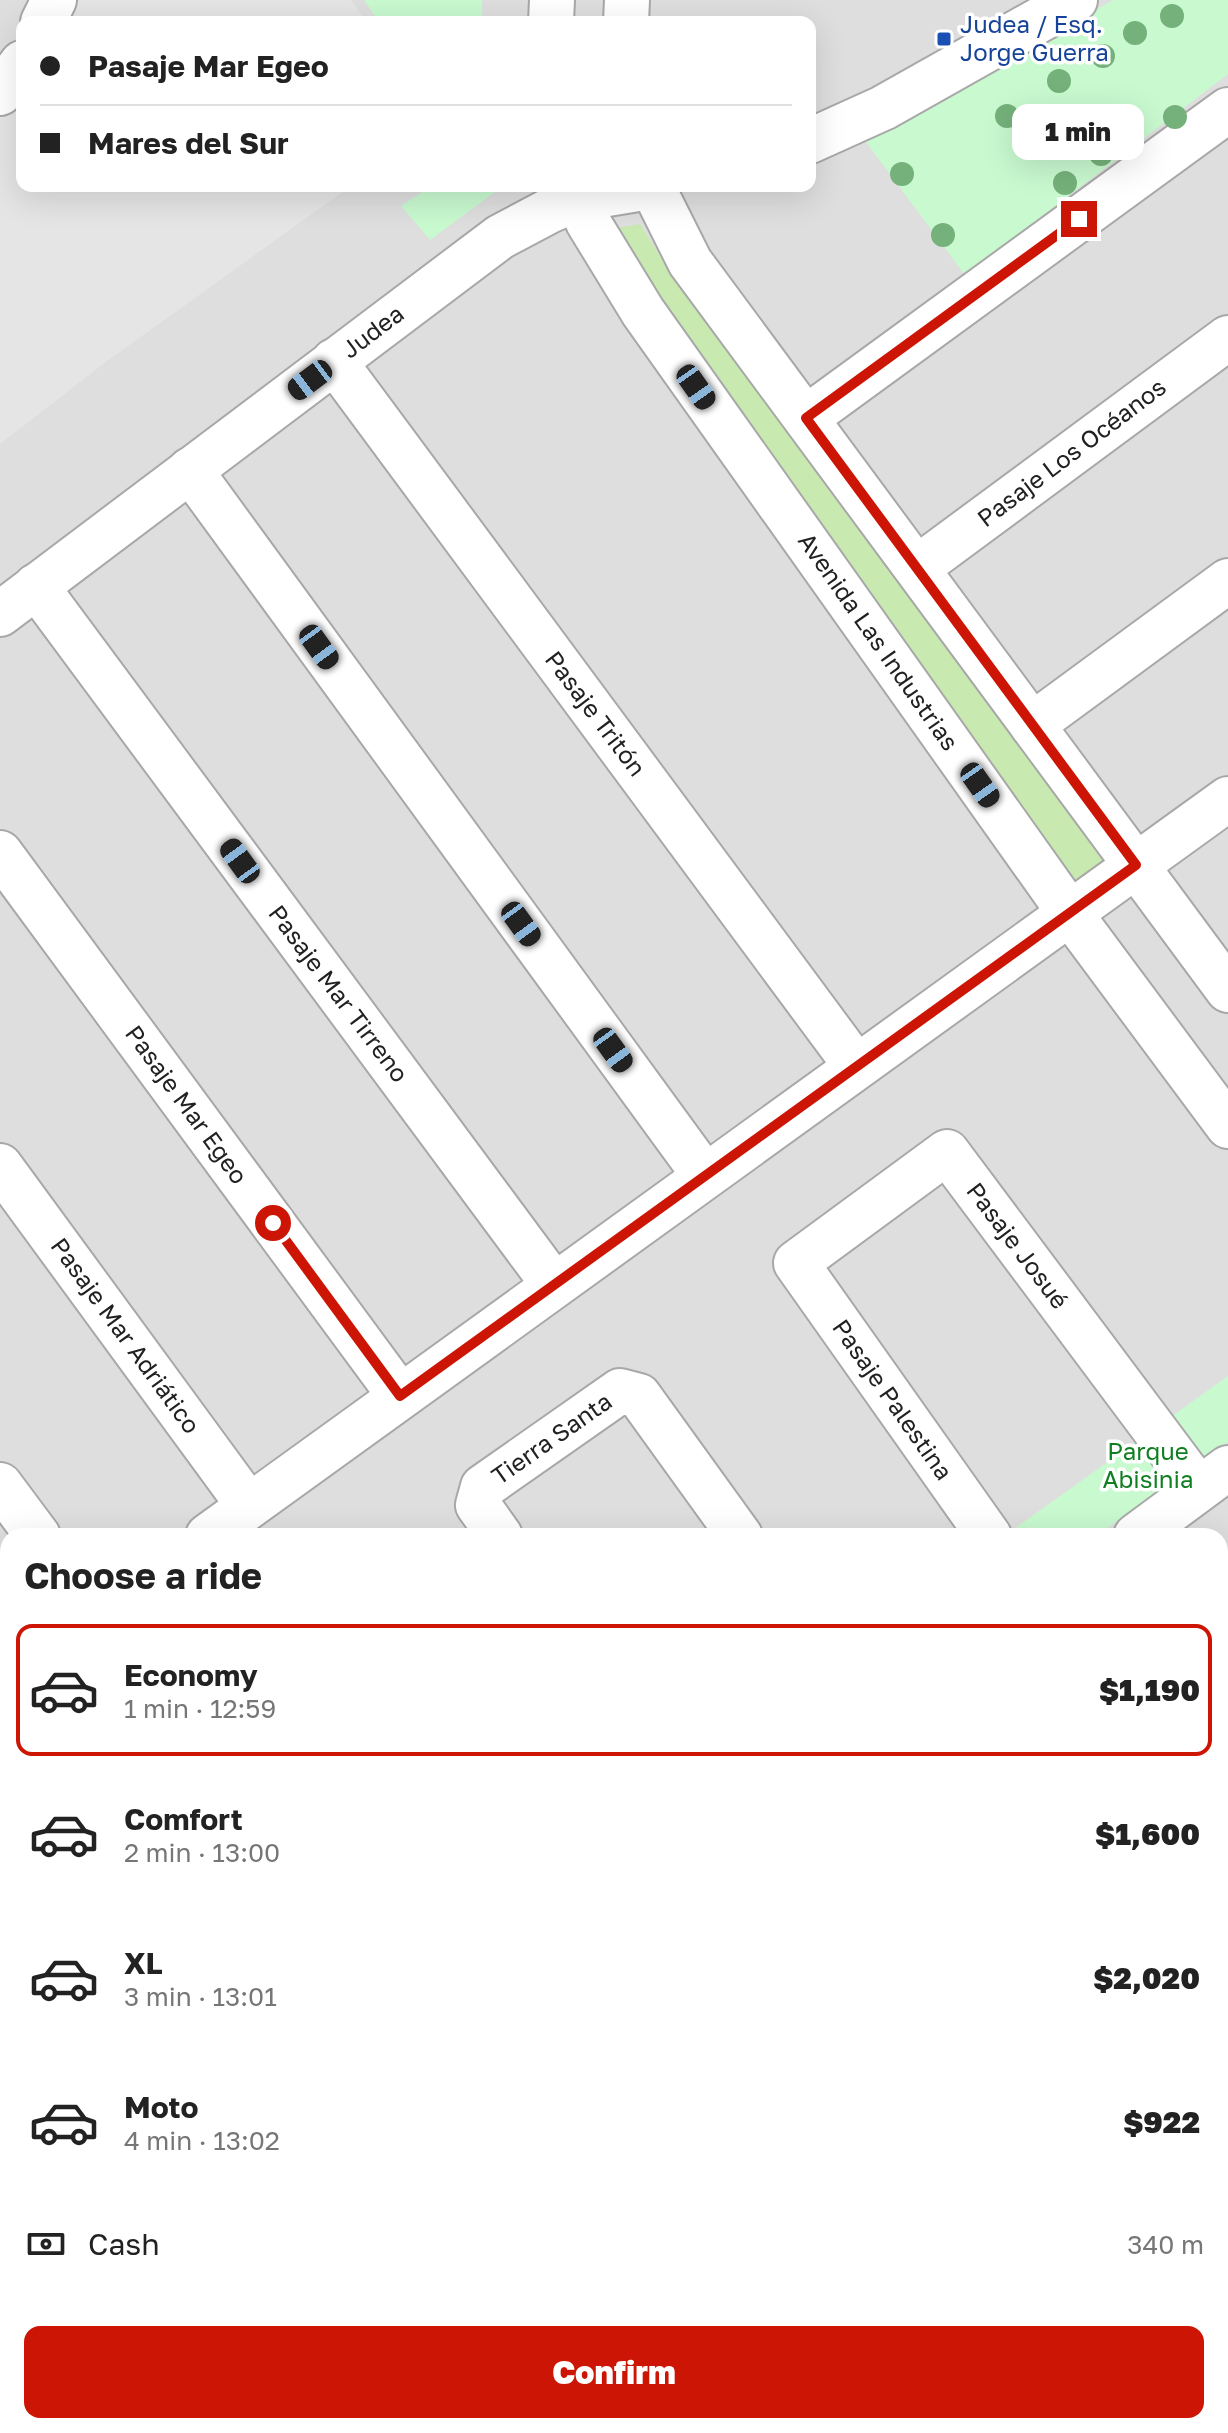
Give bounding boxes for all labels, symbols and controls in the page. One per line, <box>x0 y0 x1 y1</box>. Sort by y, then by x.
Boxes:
place label: Judea / Esq. Jorge Guerra <box>960 9 1109 66</box>
marker: Judea / Esq. Jorge Guerra <box>935 30 953 48</box>
text: Pasaje Mar Egeo <box>88 48 329 84</box>
callout: 1 min <box>1013 103 1145 159</box>
text: 1 min <box>1045 116 1111 147</box>
text: Mares del Sur <box>88 125 289 161</box>
route end <box>1061 201 1097 237</box>
street label: Judea <box>335 298 409 363</box>
car <box>284 356 336 404</box>
car <box>672 360 720 414</box>
street label: Pasaje Los Océanos <box>971 371 1171 532</box>
street label: Avenida Las Industrias <box>793 527 965 756</box>
car <box>295 621 343 673</box>
street label: Pasaje Tritón <box>540 645 653 781</box>
car <box>956 758 1004 812</box>
car <box>216 835 264 887</box>
car <box>497 898 545 950</box>
street label: Pasaje Mar Tirreno <box>263 899 415 1087</box>
street label: Pasaje Mar Egeo <box>120 1019 254 1189</box>
car <box>589 1024 637 1076</box>
street label: Pasaje Josué <box>961 1176 1075 1314</box>
route start <box>255 1205 291 1241</box>
street label: Pasaje Mar Adriático <box>46 1232 207 1438</box>
street label: Pasaje Palestina <box>827 1313 959 1485</box>
street label: Tierra Santa <box>486 1386 617 1490</box>
park label: Parque Abisinia <box>1102 1436 1194 1493</box>
text: Choose a ride <box>24 1554 262 1597</box>
icon: car <box>28 1654 100 1726</box>
text: Economy <box>124 1657 258 1693</box>
text: $1,190 <box>1099 1672 1200 1708</box>
text: 1 min · 12:59 <box>124 1693 276 1724</box>
icon: car <box>28 1798 100 1870</box>
text: Comfort <box>124 1801 243 1837</box>
text: $1,600 <box>1095 1816 1200 1852</box>
text: 2 min · 13:00 <box>124 1837 280 1868</box>
icon: car <box>28 1942 100 2014</box>
text: XL <box>124 1945 163 1981</box>
text: $2,020 <box>1093 1960 1200 1996</box>
text: 3 min · 13:01 <box>124 1981 277 2012</box>
icon: car <box>28 2086 100 2158</box>
text: Moto <box>124 2089 199 2125</box>
text: $922 <box>1123 2104 1200 2140</box>
text: 4 min · 13:02 <box>124 2125 280 2156</box>
icon: cash <box>24 2222 68 2266</box>
text: Cash <box>88 2226 160 2262</box>
text: 340 m <box>1127 2229 1204 2260</box>
button: Confirm <box>24 2326 1204 2418</box>

